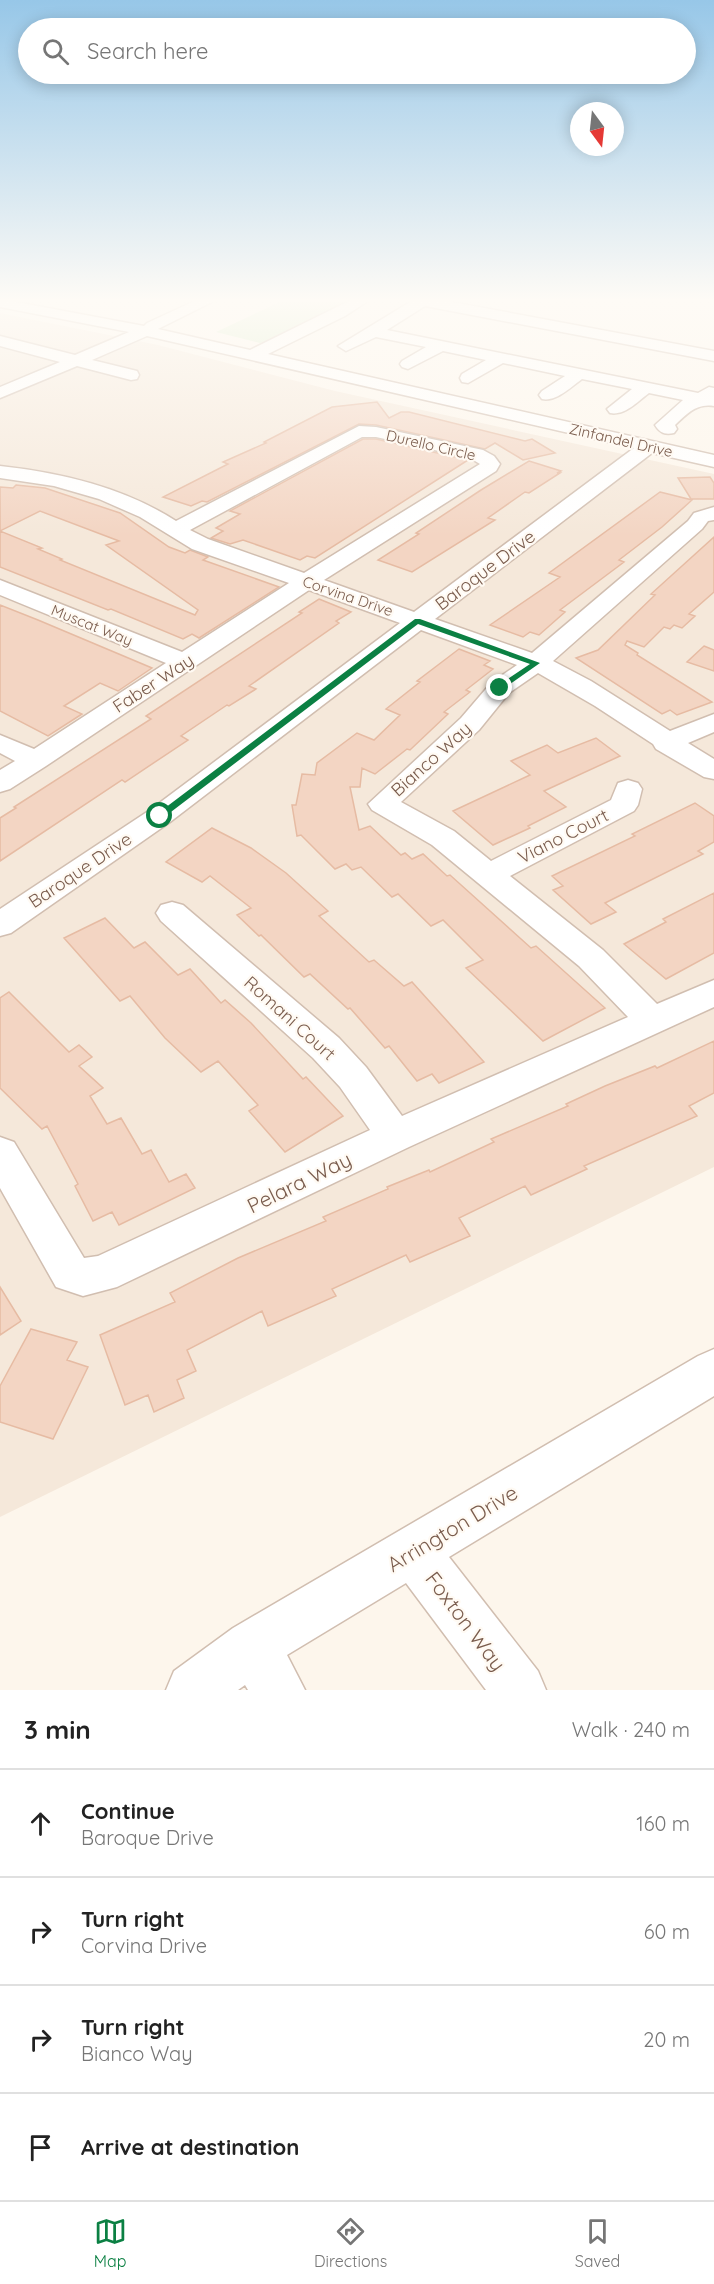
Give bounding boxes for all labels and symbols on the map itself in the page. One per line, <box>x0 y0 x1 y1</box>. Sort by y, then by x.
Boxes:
north arrow <box>570 102 624 156</box>
street label: Zinfandel Drive <box>567 419 675 461</box>
street label: Durello Circle <box>384 425 478 465</box>
street label: Baroque Drive <box>430 525 540 615</box>
street label: Corvina Drive <box>300 572 396 620</box>
street label: Muscat Way <box>49 600 135 650</box>
street label: Faber Way <box>108 648 198 718</box>
route end <box>486 674 512 700</box>
street label: Bianco Way <box>386 717 476 801</box>
route start <box>146 802 172 828</box>
street label: Viano Court <box>514 803 612 869</box>
street label: Baroque Drive <box>24 827 136 913</box>
street label: Romani Court <box>239 971 341 1065</box>
street label: Pelara Way <box>243 1146 355 1218</box>
street label: Arrington Drive <box>382 1479 522 1577</box>
street label: Foxton Way <box>420 1566 512 1676</box>

